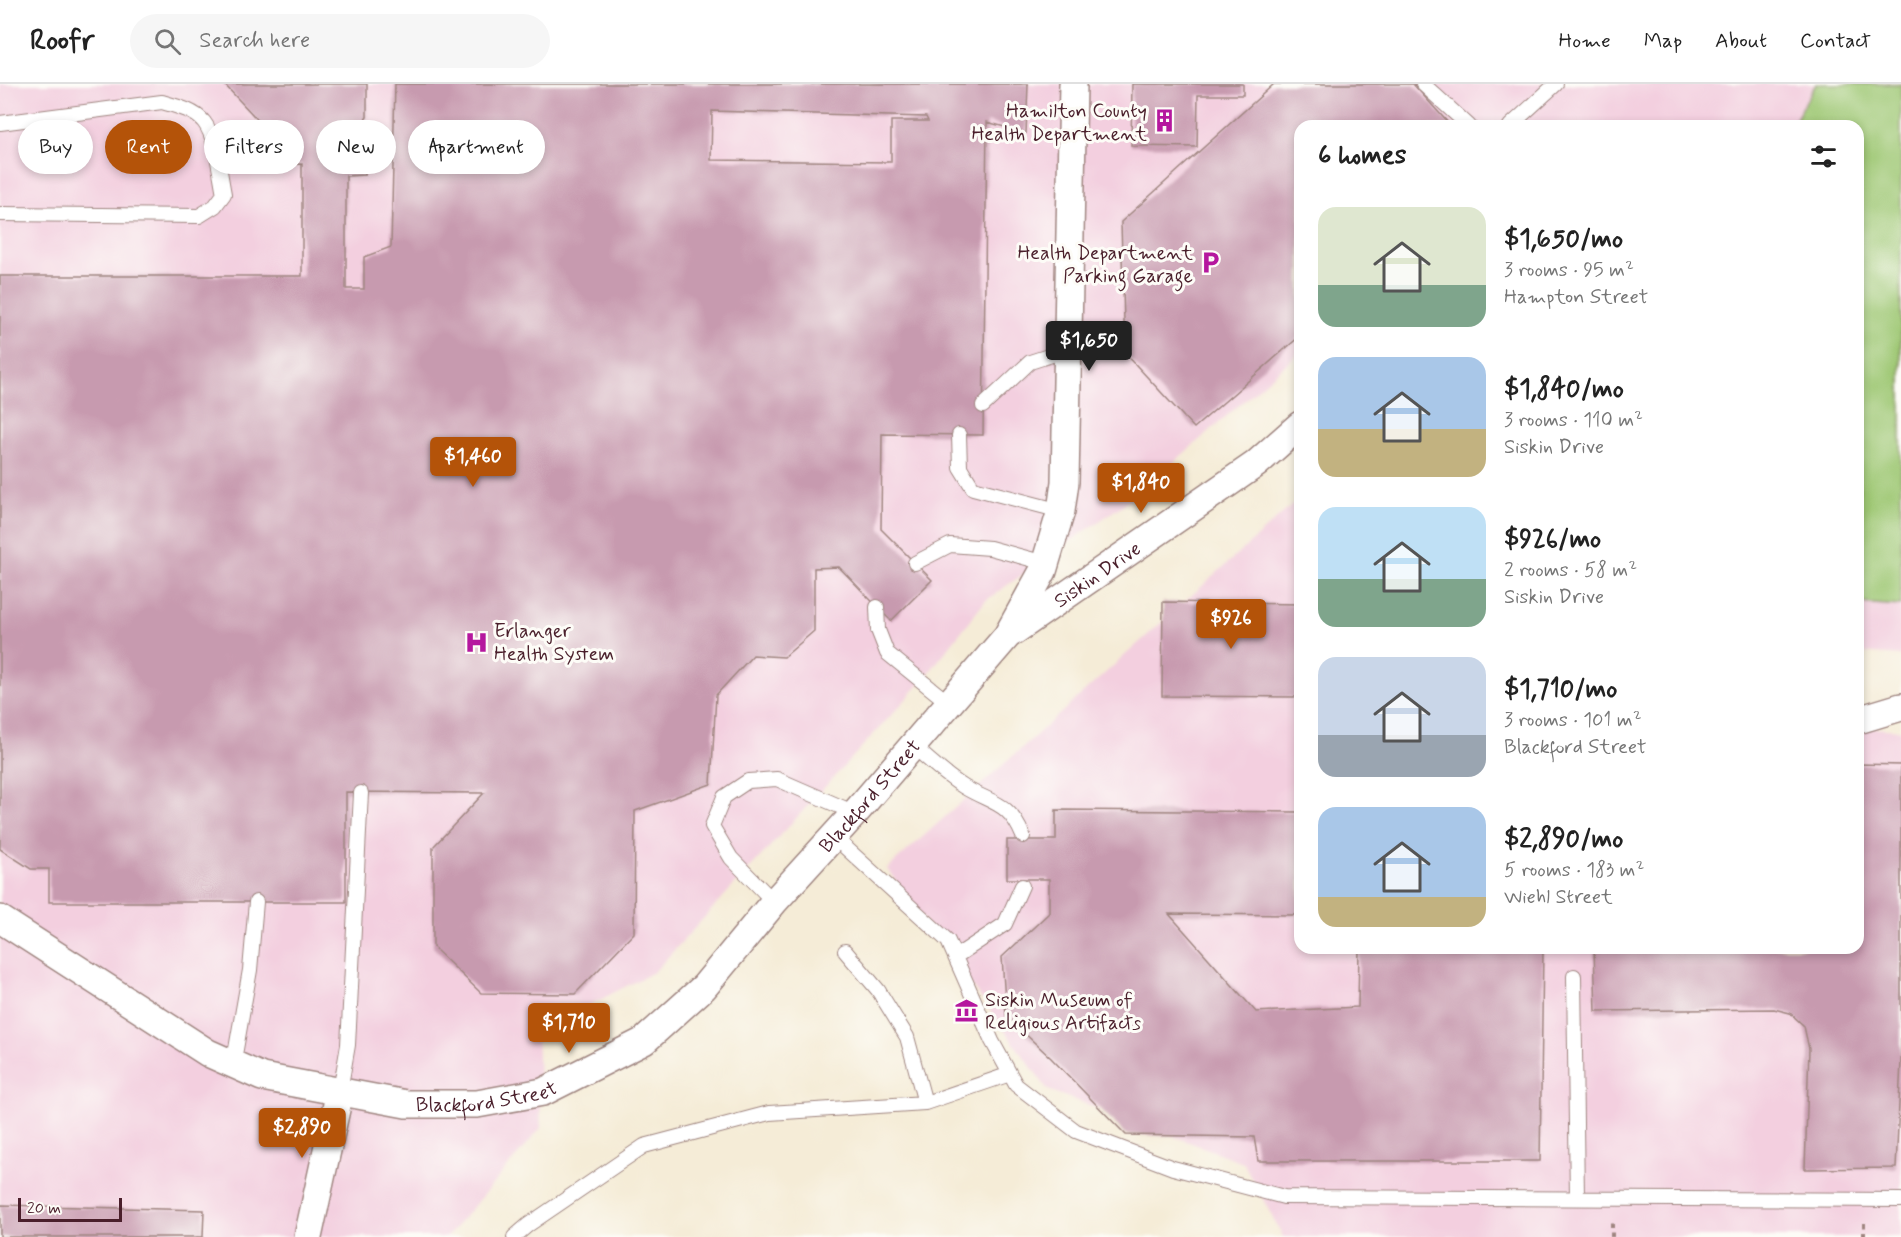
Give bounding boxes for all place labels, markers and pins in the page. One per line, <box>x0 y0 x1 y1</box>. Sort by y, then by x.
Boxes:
place label: Hamilton County Health Department <box>971 98 1147 148</box>
building icon: Hamilton County Health Department <box>1152 108 1178 134</box>
place label: Health Department Parking Garage <box>1017 240 1193 292</box>
parking icon: Health Department Parking Garage <box>1198 250 1224 276</box>
pin: $1,650 <box>1040 321 1138 372</box>
pin: $1,460 <box>424 437 522 488</box>
pin: $1,840 <box>1092 463 1190 514</box>
pin: $926 <box>1195 599 1267 650</box>
place label: Erlanger Health System <box>494 618 614 668</box>
hospital icon: Erlanger Health System <box>463 629 489 655</box>
place label: Siskin Museum of Religious Artifacts <box>985 987 1141 1037</box>
museum icon: Siskin Museum of Religious Artifacts <box>954 997 980 1023</box>
pin: $1,710 <box>520 1003 618 1054</box>
pin: $2,890 <box>253 1108 351 1159</box>

